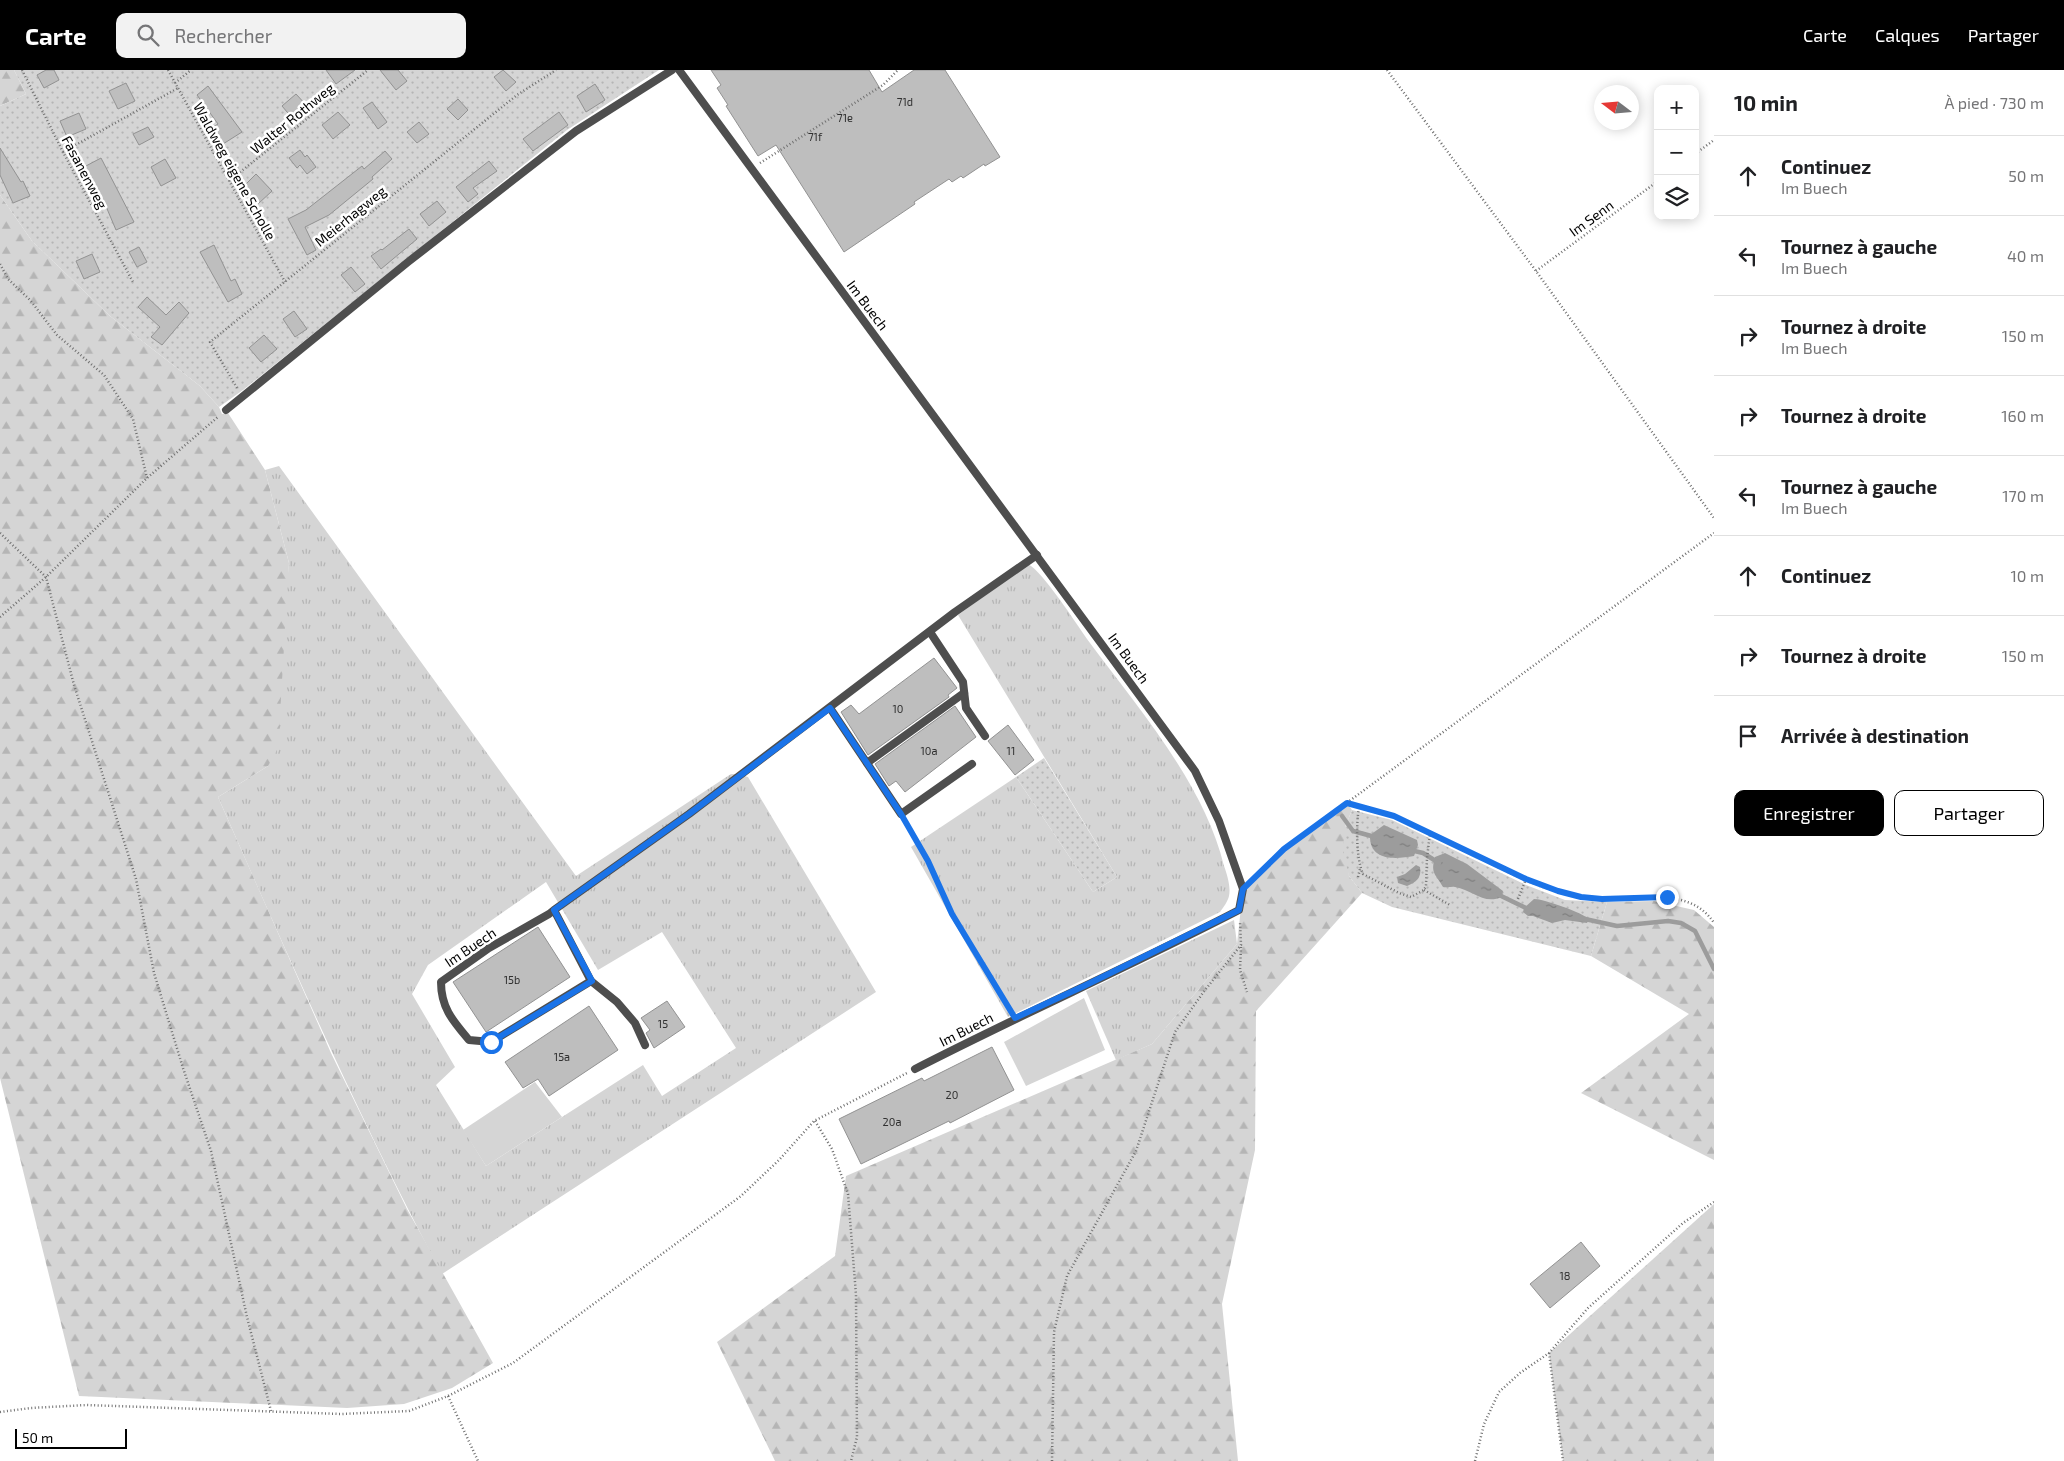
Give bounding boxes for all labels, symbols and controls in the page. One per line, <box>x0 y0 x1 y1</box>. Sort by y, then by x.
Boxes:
search box <box>116 13 466 58</box>
text: Carte <box>25 21 86 50</box>
icon: search <box>134 21 162 49</box>
text: Rechercher <box>174 24 272 47</box>
text: Carte <box>1803 24 1847 46</box>
text: Calques <box>1875 24 1940 46</box>
text: Partager <box>1968 24 2039 46</box>
street label: Walter Rothweg <box>247 79 337 157</box>
north arrow <box>1594 85 1639 130</box>
map controls <box>1654 85 1699 220</box>
button: + <box>1654 85 1699 130</box>
text: 10 min <box>1734 90 1798 115</box>
text: À pied · 730 m <box>1945 93 2044 112</box>
house number: 71d <box>897 95 913 108</box>
street label: Waldweg eigene Scholle <box>190 99 280 243</box>
house number: 71e <box>837 111 853 124</box>
house number: 71f <box>808 130 823 143</box>
button: − <box>1654 130 1699 175</box>
street label: Fasanenweg <box>59 133 111 212</box>
text: Continuez <box>1781 155 1871 178</box>
icon: ahead <box>1734 162 1762 190</box>
text: 50 m <box>2008 166 2044 185</box>
button: layers <box>1654 175 1699 220</box>
text: Im Buech <box>1781 178 1848 197</box>
street label: Meierhagweg <box>311 182 389 250</box>
street label: Im Senn <box>1565 196 1617 240</box>
text: Tournez à gauche <box>1781 235 1937 258</box>
icon: left <box>1734 242 1762 270</box>
text: 40 m <box>2007 246 2044 265</box>
text: Im Buech <box>1781 258 1848 277</box>
street label: Im Buech <box>844 277 892 333</box>
text: Tournez à droite <box>1781 315 1927 338</box>
icon: right <box>1734 322 1762 350</box>
text: 150 m <box>2002 326 2044 345</box>
text: Im Buech <box>1781 338 1848 357</box>
icon: right <box>1734 402 1762 430</box>
text: Tournez à droite <box>1781 404 1927 427</box>
text: 160 m <box>2001 406 2044 425</box>
text: Tournez à gauche <box>1781 475 1937 498</box>
icon: left <box>1734 482 1762 510</box>
text: 170 m <box>2002 486 2044 505</box>
text: Im Buech <box>1781 498 1848 517</box>
icon: ahead <box>1734 562 1762 590</box>
text: Continuez <box>1781 564 1871 587</box>
text: 10 m <box>2010 566 2044 585</box>
street label: Im Buech <box>1105 629 1153 687</box>
icon: right <box>1734 642 1762 670</box>
text: Tournez à droite <box>1781 644 1927 667</box>
text: 150 m <box>2002 646 2044 665</box>
house number: 10 <box>892 702 904 715</box>
icon: arrive <box>1734 722 1762 750</box>
text: Arrivée à destination <box>1781 724 1969 747</box>
house number: 10a <box>920 744 938 757</box>
house number: 11 <box>1007 744 1015 757</box>
button: Enregistrer <box>1734 790 1884 836</box>
button: Partager <box>1894 790 2044 836</box>
route end <box>1656 886 1679 909</box>
street label: Im Buech <box>441 924 499 970</box>
house number: 15b <box>504 973 520 986</box>
street label: Im Buech <box>936 1008 996 1050</box>
house number: 15 <box>658 1017 668 1030</box>
route start <box>480 1031 503 1054</box>
house number: 15a <box>554 1050 570 1063</box>
house number: 20 <box>946 1088 958 1101</box>
house number: 20a <box>883 1115 901 1128</box>
house number: 18 <box>1559 1269 1571 1282</box>
scale bar <box>15 1426 128 1449</box>
text: 50 m <box>22 1429 53 1446</box>

